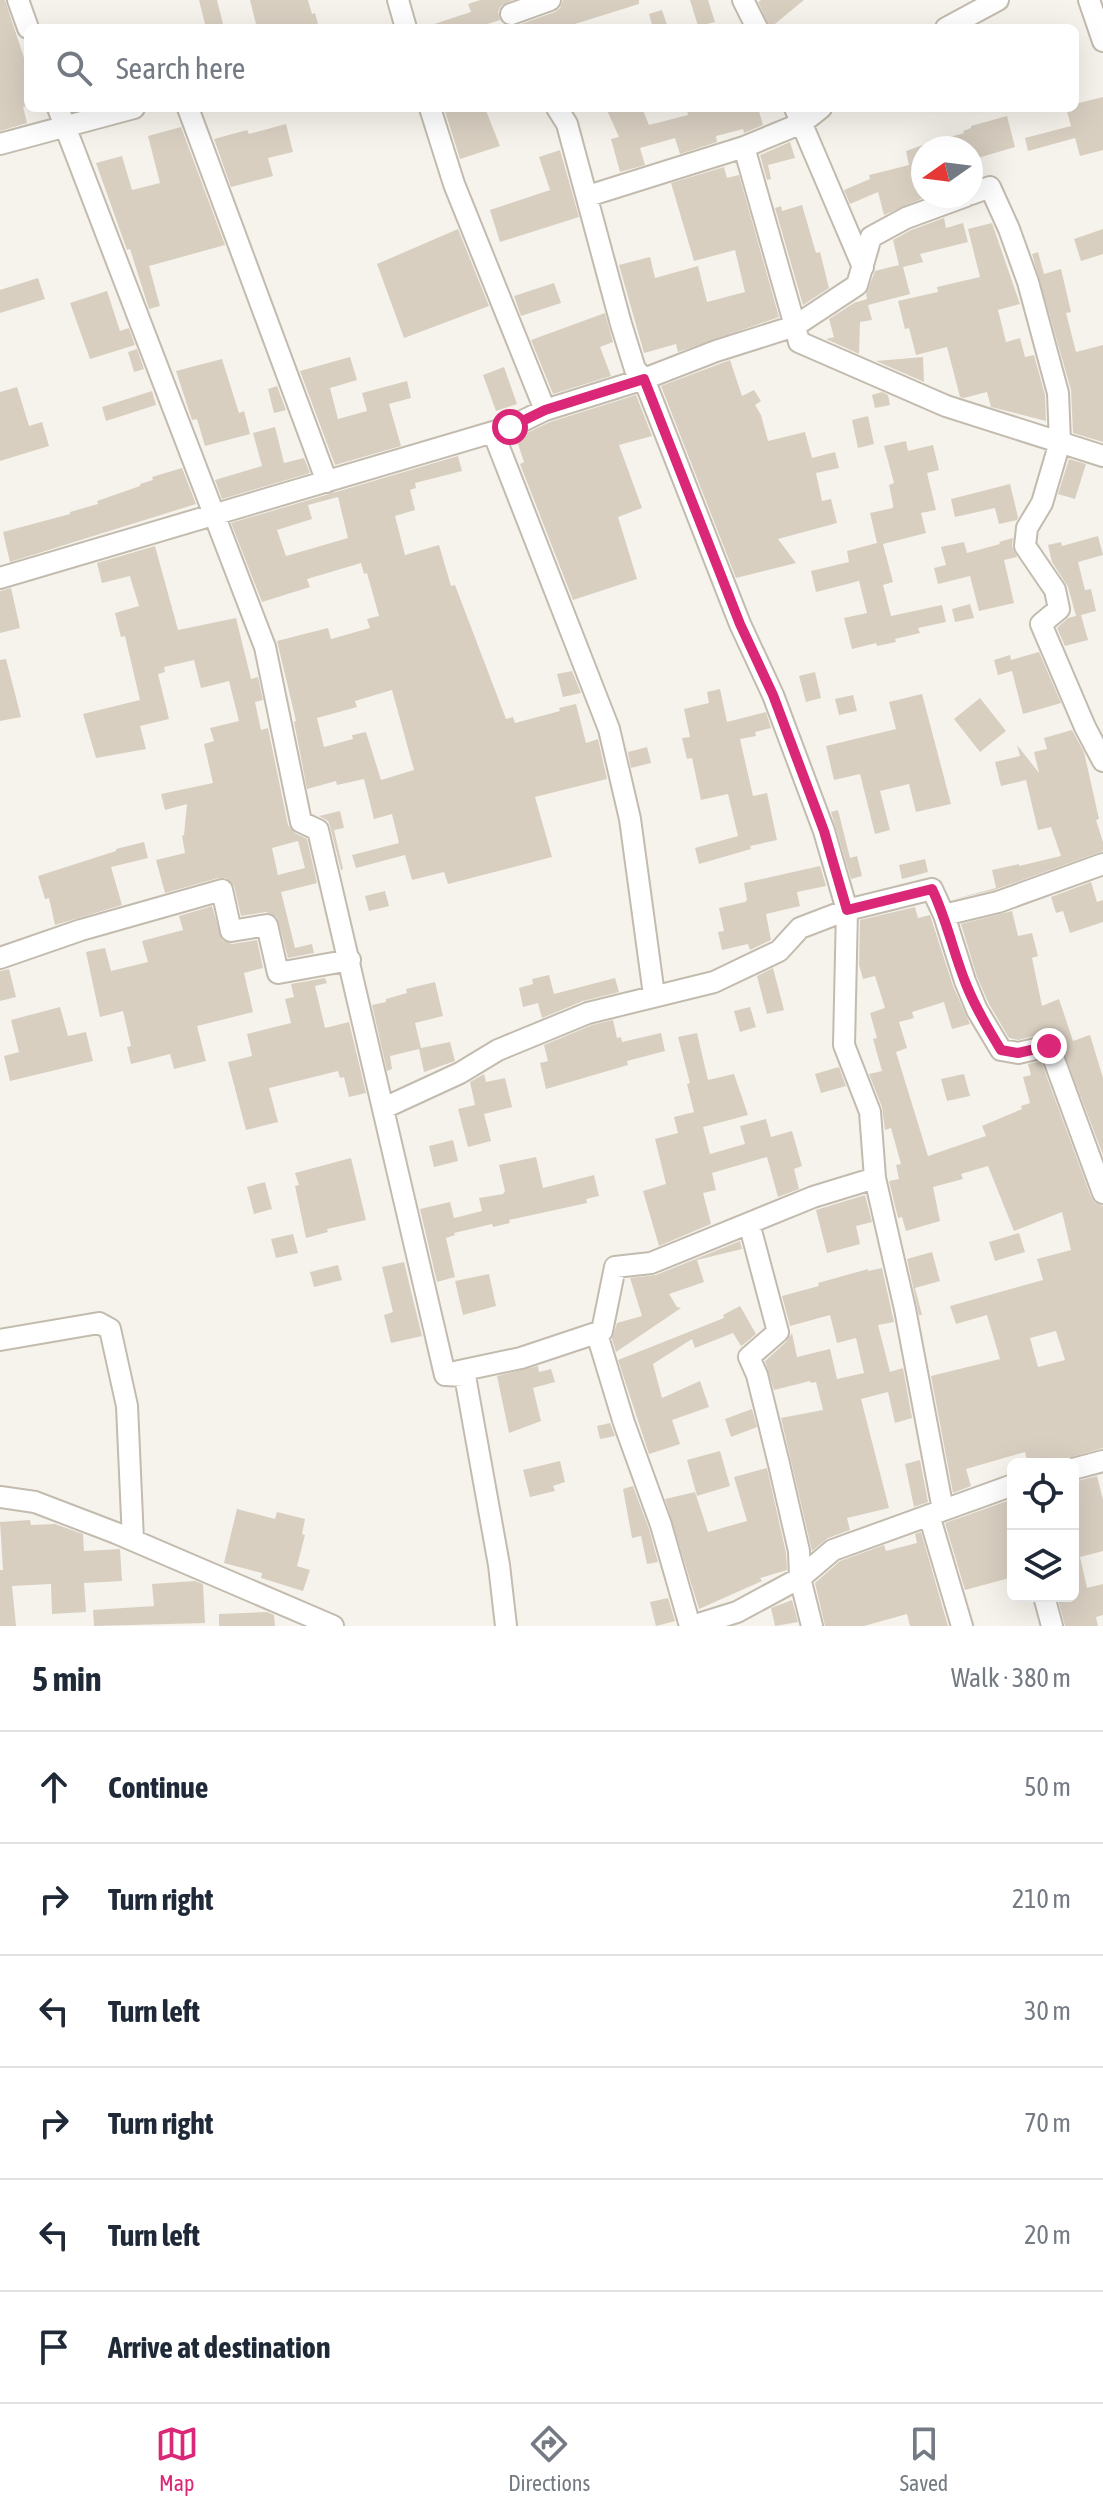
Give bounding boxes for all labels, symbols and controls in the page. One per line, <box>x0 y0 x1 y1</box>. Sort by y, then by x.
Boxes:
search box <box>24 24 1079 112</box>
icon: search <box>52 46 96 90</box>
text: Search here <box>116 51 245 85</box>
north arrow <box>911 136 983 208</box>
route start <box>492 409 528 445</box>
route end <box>1031 1028 1067 1064</box>
map controls <box>1007 1458 1079 1602</box>
button: locate <box>1007 1458 1079 1530</box>
button: layers <box>1007 1530 1079 1602</box>
text: 5 min <box>32 1659 101 1698</box>
text: Walk · 380 m <box>951 1663 1071 1693</box>
icon: ahead <box>32 1765 76 1809</box>
text: Continue <box>108 1770 208 1804</box>
text: 50 m <box>1024 1772 1071 1802</box>
icon: right <box>32 1877 76 1921</box>
text: Turn right <box>108 1882 214 1916</box>
text: 210 m <box>1012 1884 1071 1914</box>
icon: left <box>32 1989 76 2033</box>
text: Turn left <box>108 1994 200 2028</box>
text: 30 m <box>1024 1996 1071 2026</box>
icon: right <box>32 2101 76 2145</box>
text: Turn right <box>108 2106 214 2140</box>
text: 70 m <box>1024 2108 1071 2138</box>
icon: left <box>32 2213 76 2257</box>
text: Turn left <box>108 2218 200 2252</box>
text: 20 m <box>1024 2220 1071 2250</box>
icon: arrive <box>32 2325 76 2369</box>
text: Arrive at destination <box>108 2330 330 2364</box>
tab: Map <box>155 2422 199 2496</box>
tab: Directions <box>508 2422 590 2496</box>
tab: Saved <box>900 2422 948 2496</box>

